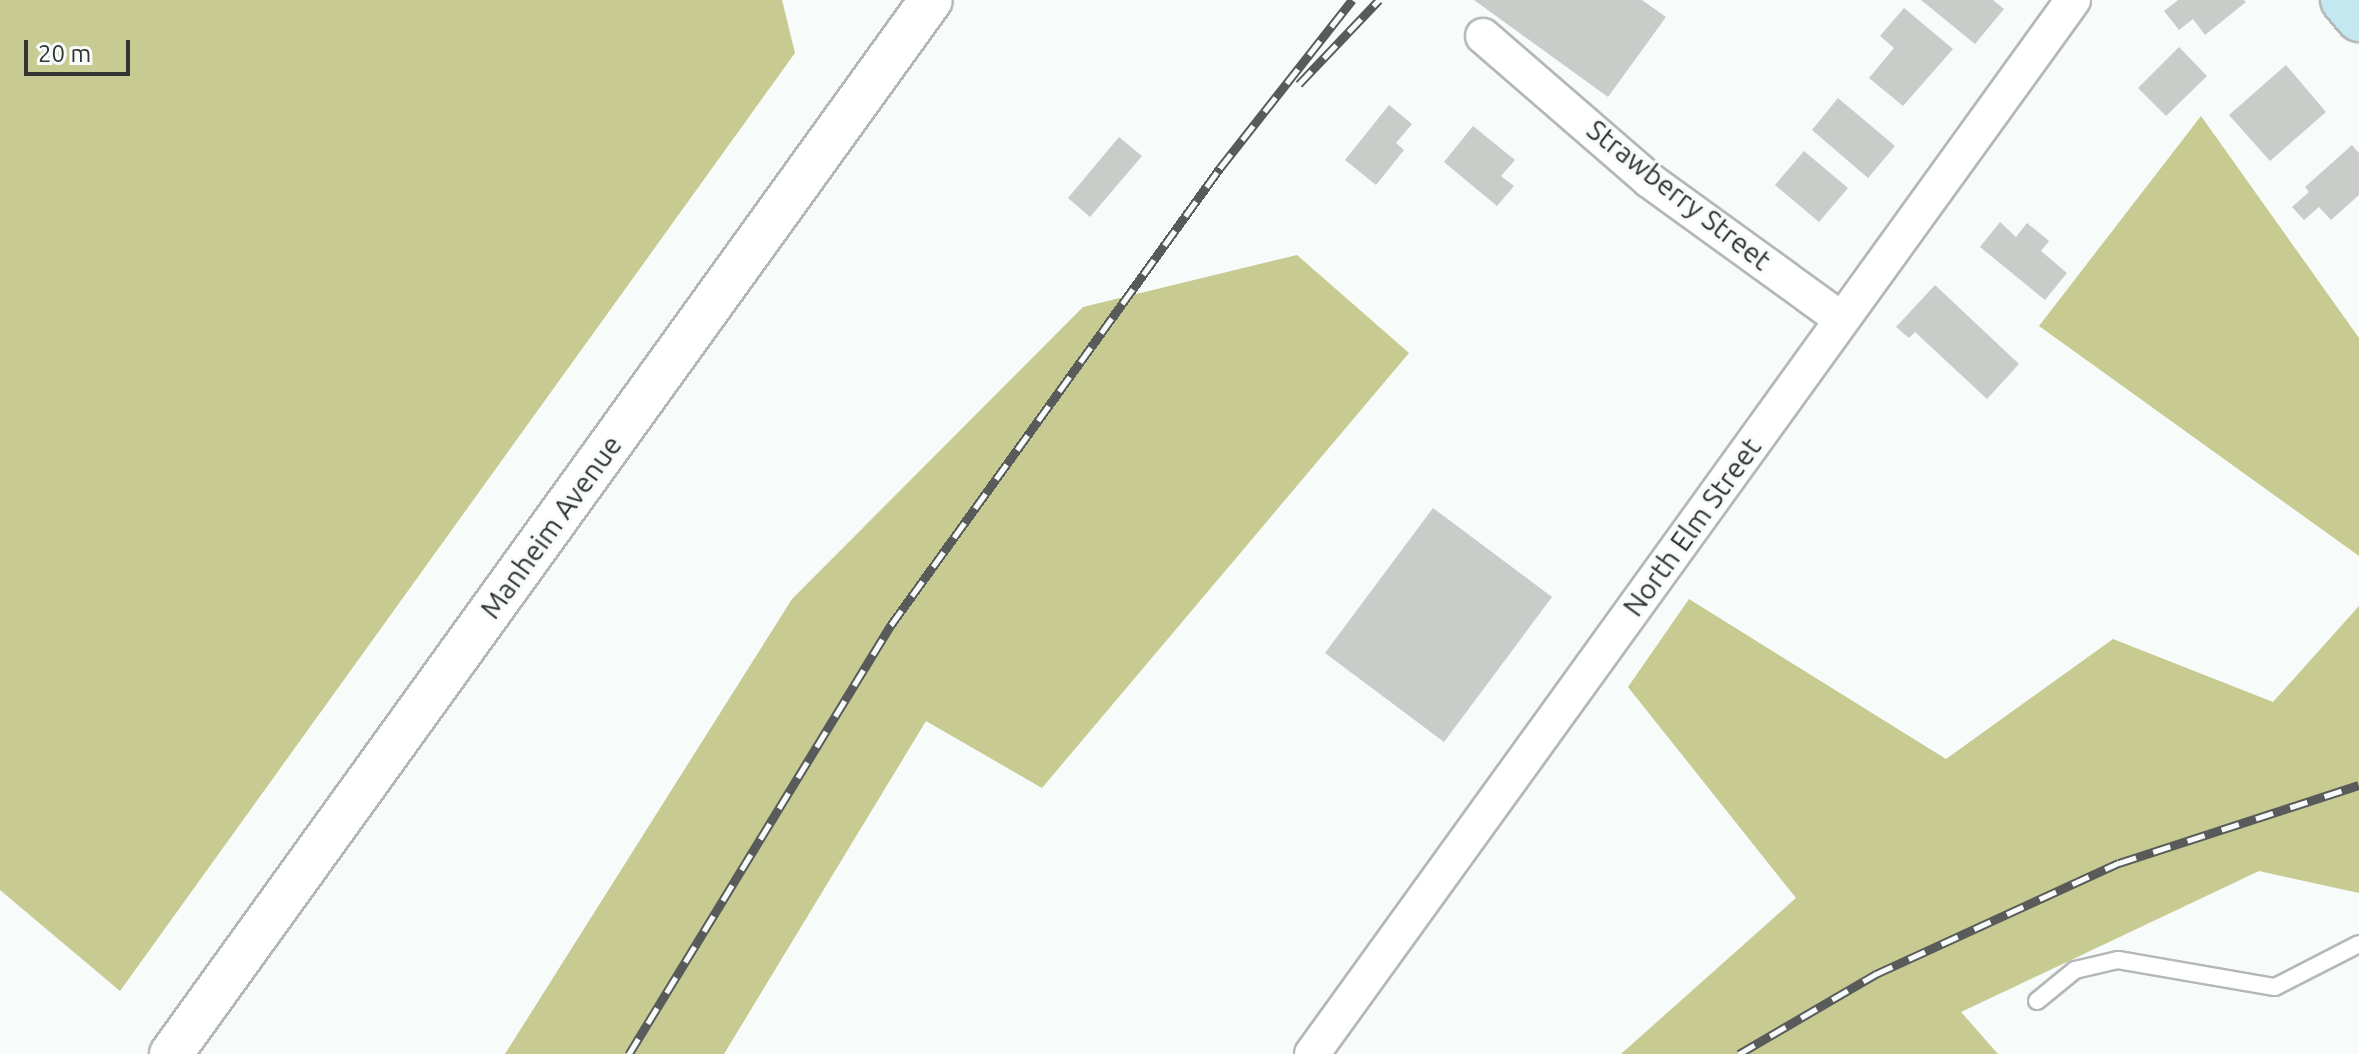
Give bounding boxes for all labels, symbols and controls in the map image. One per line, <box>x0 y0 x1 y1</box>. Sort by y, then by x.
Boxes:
scale bar <box>28 24 134 74</box>
text: 20 m <box>38 40 91 67</box>
street label: Strawberry Street <box>1580 113 1778 277</box>
street label: Manheim Avenue <box>473 429 629 625</box>
street label: North Elm Street <box>1616 431 1768 623</box>

